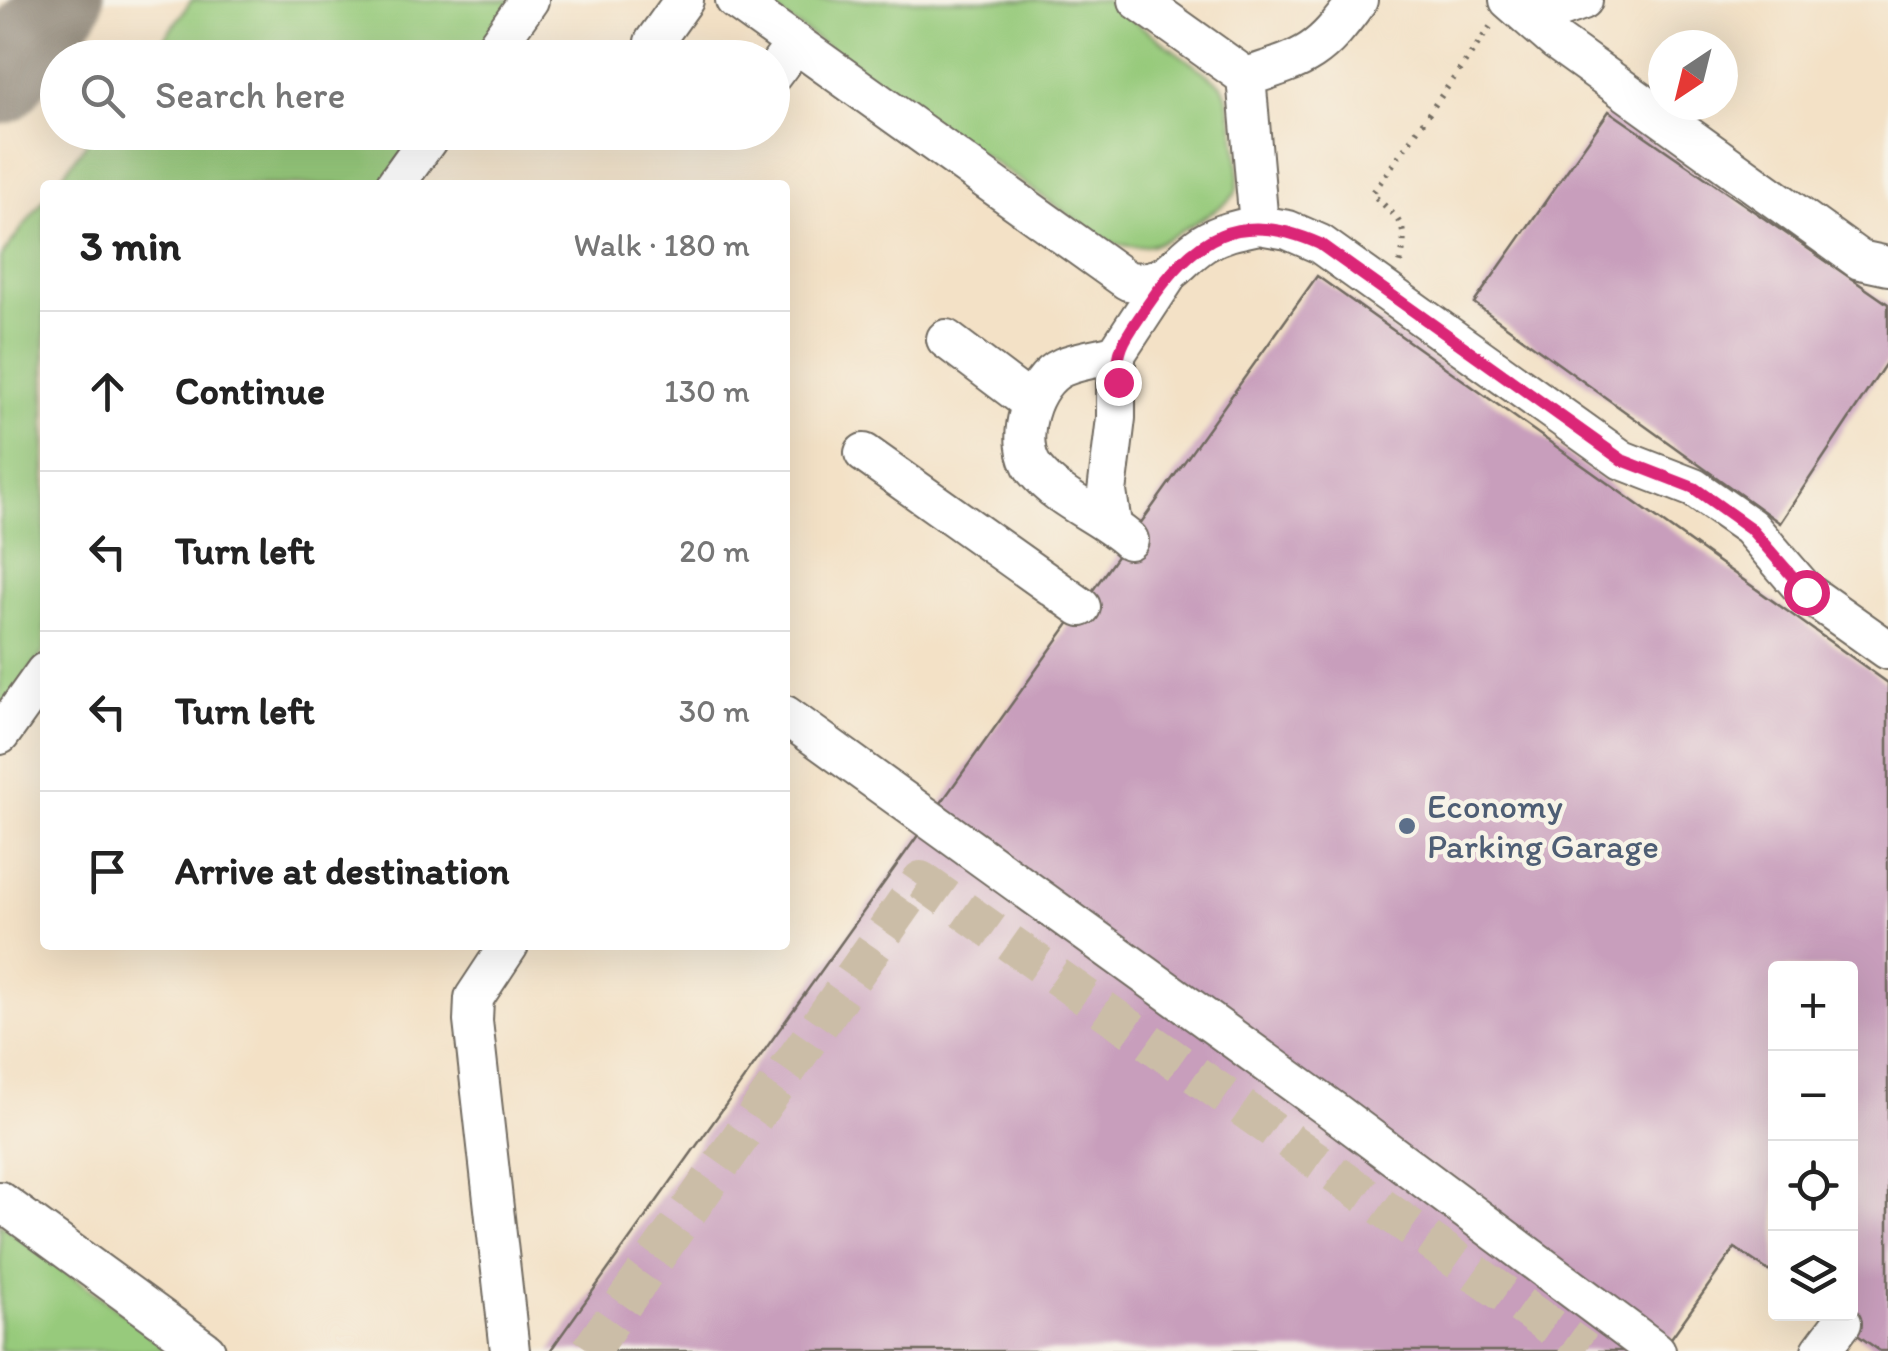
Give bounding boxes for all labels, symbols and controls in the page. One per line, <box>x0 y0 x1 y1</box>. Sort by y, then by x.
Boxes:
north arrow <box>1648 30 1738 120</box>
search box <box>40 40 790 150</box>
icon: search <box>75 68 130 123</box>
text: Search here <box>155 72 346 118</box>
text: 3 min <box>80 220 181 271</box>
text: Walk · 180 m <box>573 226 750 264</box>
route end <box>1096 360 1142 406</box>
icon: ahead <box>80 364 135 419</box>
text: Continue <box>175 368 325 414</box>
text: 130 m <box>664 372 750 410</box>
icon: left <box>80 524 135 579</box>
text: Turn left <box>175 528 315 574</box>
text: 20 m <box>679 532 750 570</box>
route start <box>1784 570 1830 616</box>
icon: left <box>80 684 135 739</box>
text: Turn left <box>175 688 315 734</box>
text: 30 m <box>679 692 750 730</box>
place label: Economy Parking Garage <box>1427 785 1659 867</box>
marker: Economy Parking Garage <box>1396 815 1418 837</box>
icon: arrive <box>80 844 135 899</box>
text: Arrive at destination <box>175 848 510 894</box>
map controls <box>1768 961 1858 1321</box>
button: + <box>1768 961 1858 1051</box>
button: − <box>1768 1051 1858 1141</box>
button: locate <box>1768 1141 1858 1231</box>
button: layers <box>1768 1231 1858 1321</box>

